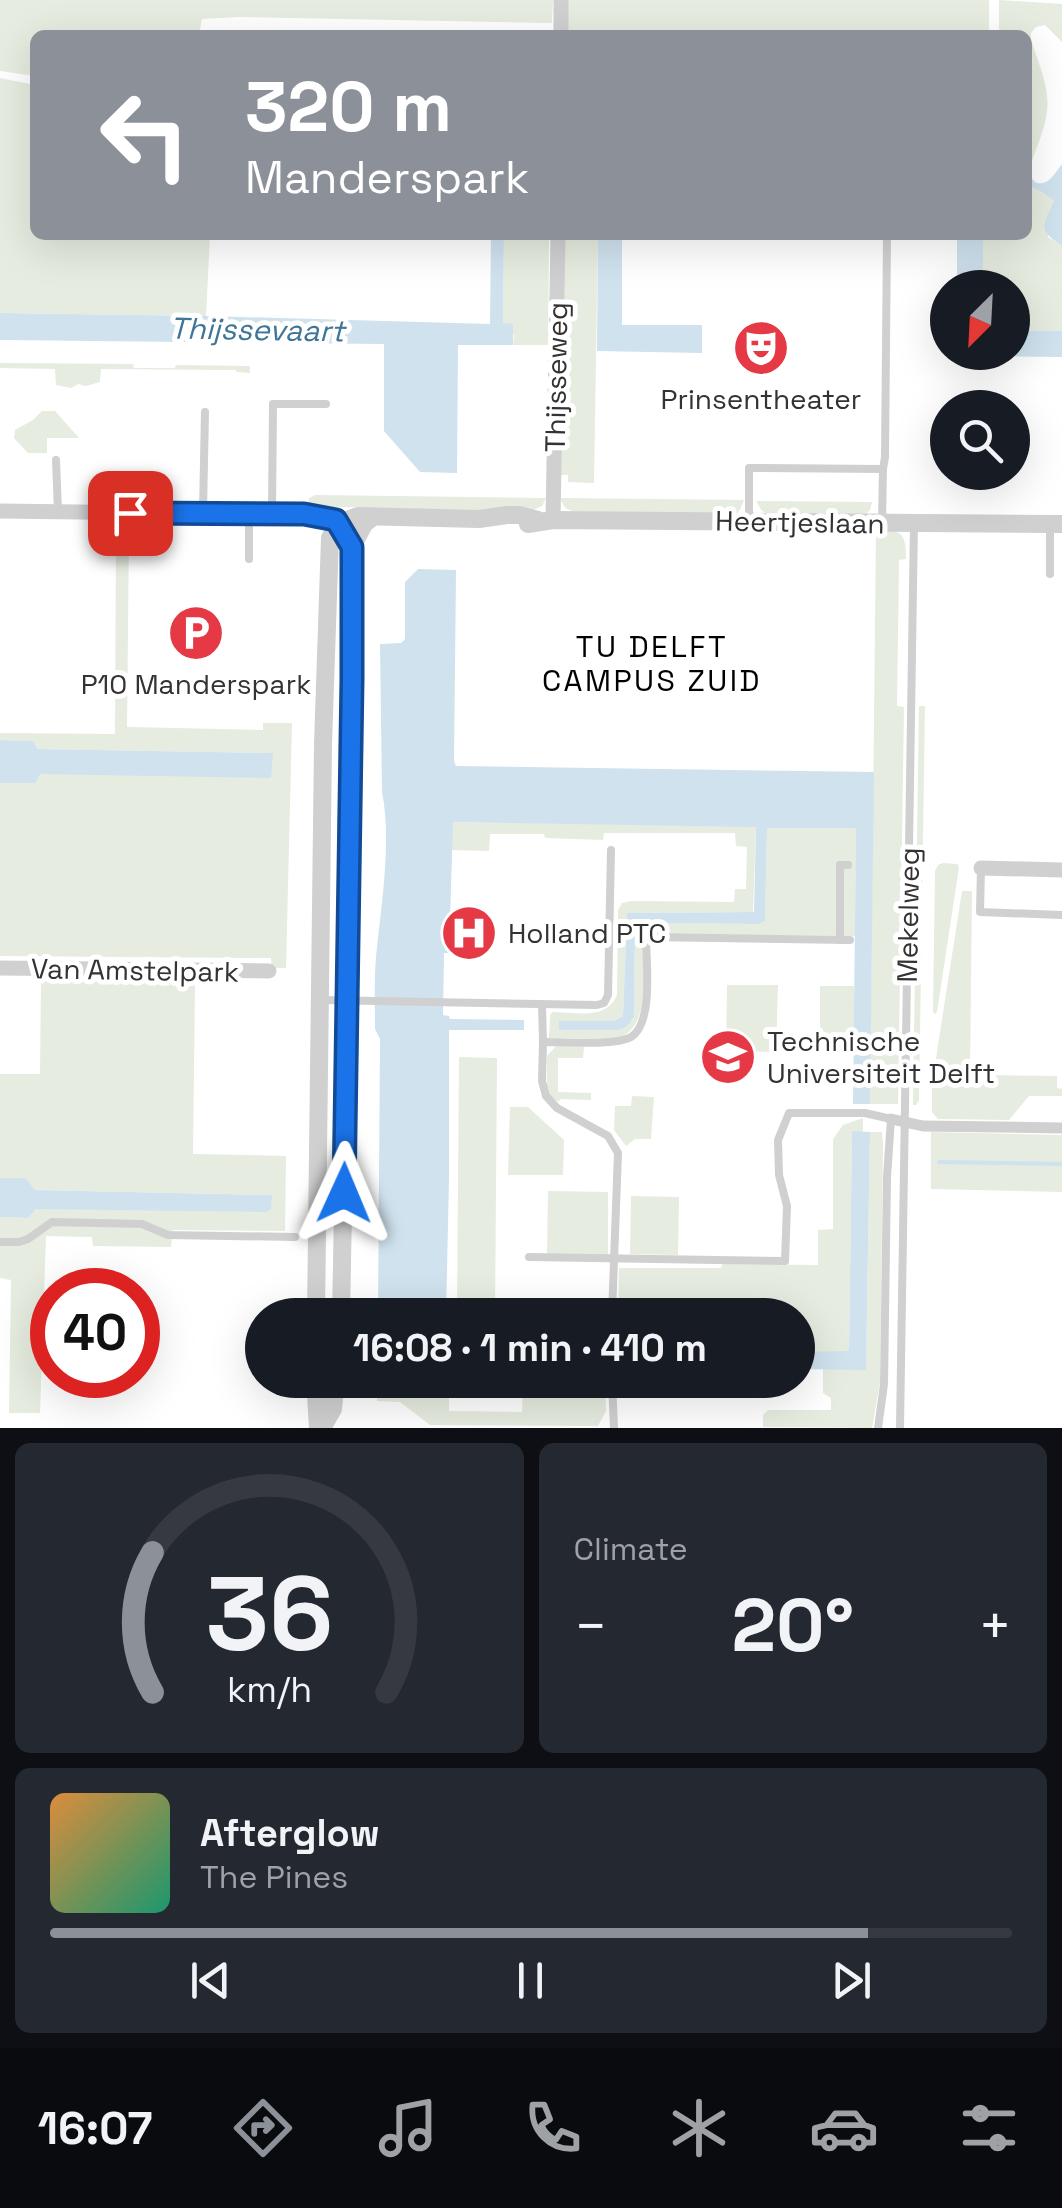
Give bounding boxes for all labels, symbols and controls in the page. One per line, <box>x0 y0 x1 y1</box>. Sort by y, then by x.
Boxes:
text: 320 m <box>245 62 452 151</box>
icon: left <box>80 70 210 200</box>
text: Manderspark <box>245 149 529 206</box>
north arrow <box>930 270 1030 370</box>
map controls <box>930 270 1030 490</box>
street label: Thijsseweg <box>537 302 575 452</box>
water label: Thijssevaart <box>169 308 348 351</box>
theatre icon: Prinsentheater <box>731 318 791 378</box>
place label: Prinsentheater <box>661 381 861 417</box>
button: search <box>930 390 1030 490</box>
pin <box>88 471 173 556</box>
icon: arrive <box>103 486 158 541</box>
street label: Heertjeslaan <box>715 503 885 541</box>
parking icon: P10 Manderspark <box>166 603 226 663</box>
district label: TU DELFT CAMPUS ZUID <box>542 627 762 700</box>
place label: P10 Manderspark <box>81 666 311 702</box>
street label: Mekelweg <box>889 847 927 983</box>
hospital icon: Holland PTC <box>439 903 499 963</box>
place label: Holland PTC <box>508 915 666 951</box>
street label: Van Amstelpark <box>31 950 239 990</box>
place label: Technische Universiteit Delft <box>767 1023 995 1091</box>
school or university icon: Technische Universiteit Delft <box>698 1027 758 1087</box>
position arrow <box>292 1141 396 1245</box>
speed limit sign: 40 <box>30 1268 160 1398</box>
text: 16:08 · 1 min · 410 m <box>353 1324 707 1372</box>
text: Climate <box>574 1529 688 1569</box>
text: 36 <box>205 1548 333 1680</box>
text: 20° <box>731 1577 854 1673</box>
text: − <box>574 1591 608 1661</box>
text: + <box>978 1591 1012 1661</box>
text: km/h <box>227 1667 312 1712</box>
text: Afterglow <box>200 1809 380 1857</box>
text: The Pines <box>200 1857 348 1897</box>
icon: previous <box>183 1953 238 2008</box>
icon: pause <box>503 1953 558 2008</box>
icon: next <box>824 1953 879 2008</box>
icon: directions <box>228 2093 298 2163</box>
icon: music <box>373 2093 443 2163</box>
icon: phone <box>518 2093 588 2163</box>
icon: climate <box>664 2093 734 2163</box>
icon: car <box>809 2093 879 2163</box>
icon: filters <box>954 2093 1024 2163</box>
text: 16:07 <box>38 2100 152 2157</box>

